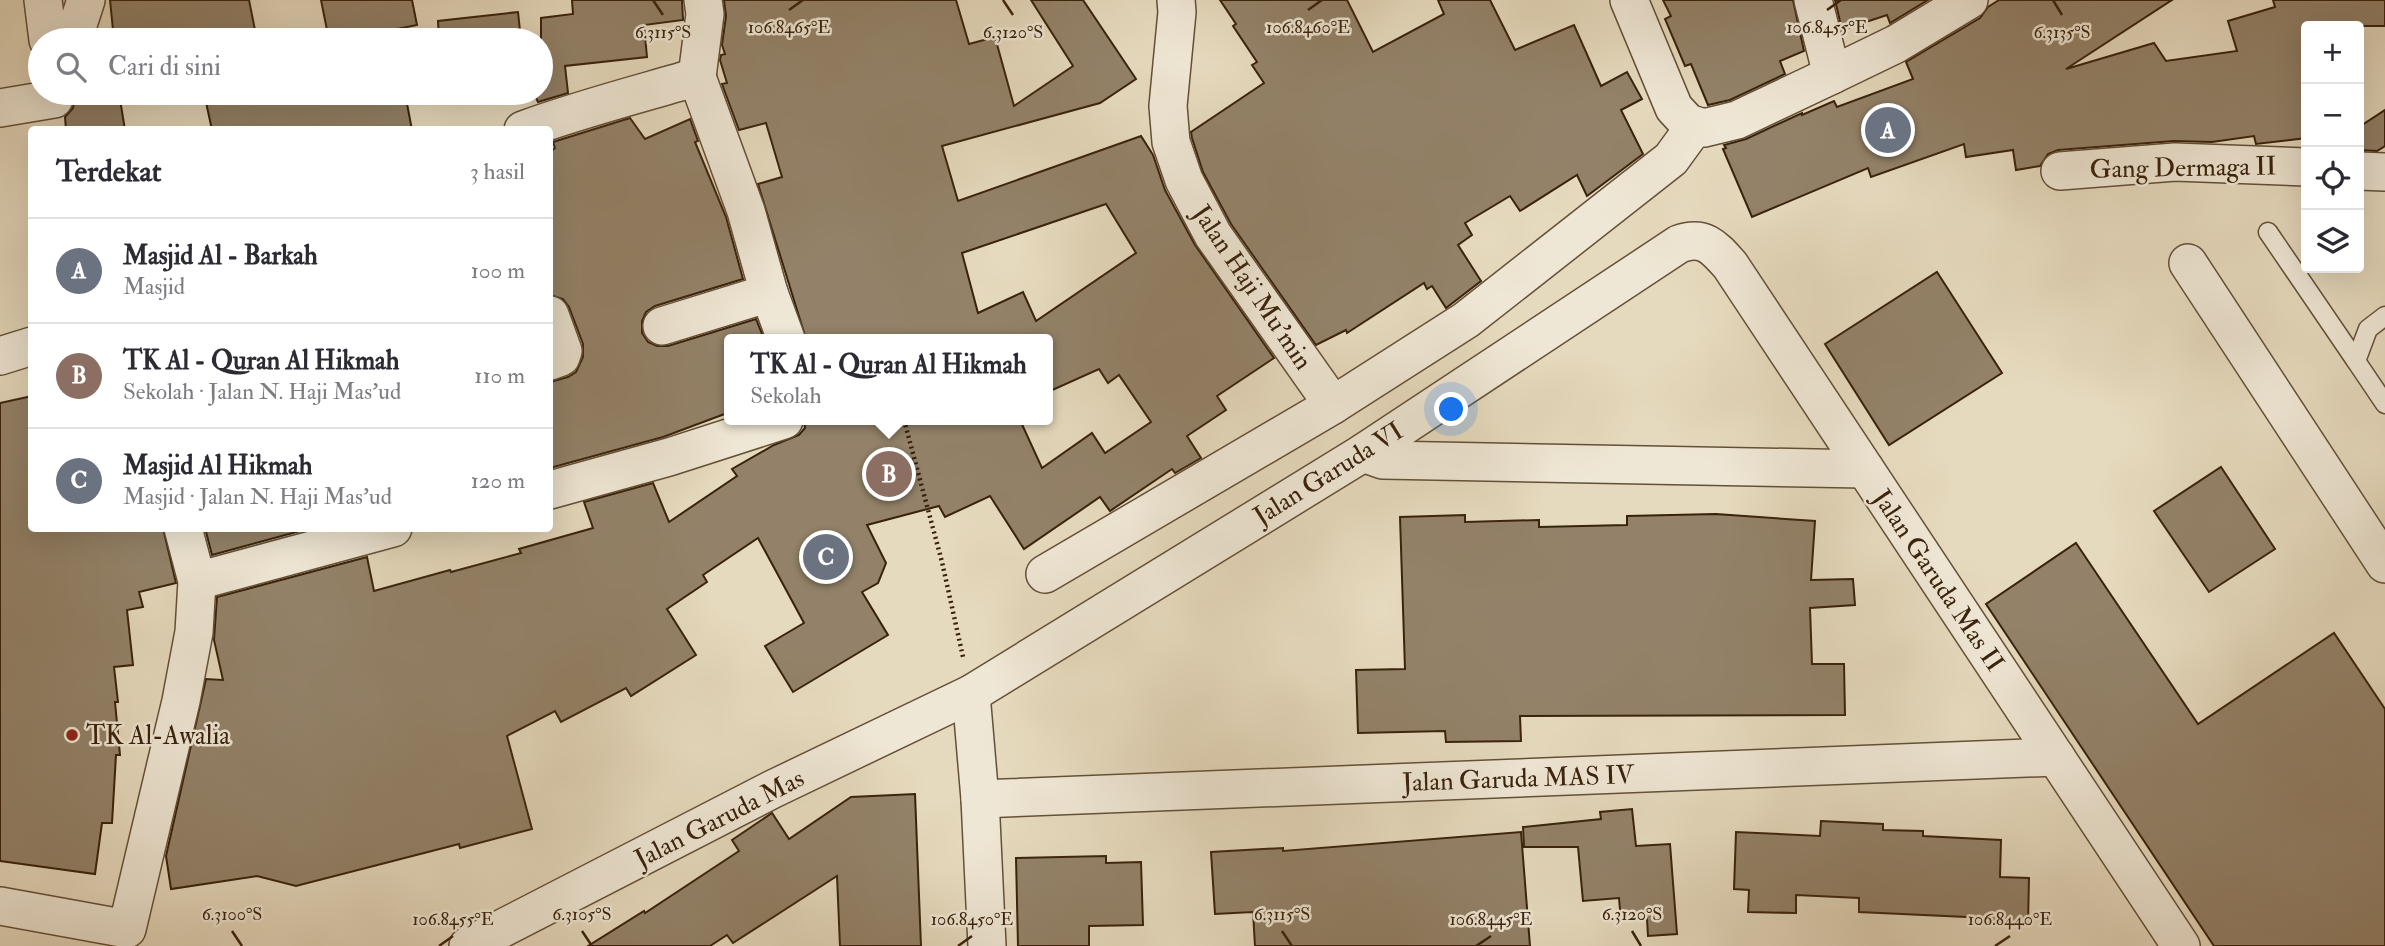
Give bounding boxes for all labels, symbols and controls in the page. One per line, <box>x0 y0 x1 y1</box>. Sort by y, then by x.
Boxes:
text: 106.8465°E <box>748 16 830 39</box>
text: 106.8460°E <box>1266 16 1350 39</box>
text: 106.8455°E <box>1786 16 1868 39</box>
text: 6.3115°S <box>635 21 691 44</box>
text: 6.3120°S <box>983 21 1043 44</box>
text: 6.3135°S <box>2033 21 2091 44</box>
map controls <box>2301 21 2364 273</box>
button: + <box>2301 21 2364 84</box>
search box <box>28 28 553 105</box>
icon: search <box>52 48 90 86</box>
text: Cari di sini <box>108 51 221 83</box>
button: − <box>2301 84 2364 147</box>
pin: A <box>1865 104 1911 156</box>
button: locate <box>2301 147 2364 210</box>
street label: Gang Dermaga II <box>2089 150 2277 186</box>
text: Terdekat <box>56 153 161 190</box>
text: 3 hasil <box>470 157 525 186</box>
street label: Jalan Haji Mu'min <box>1185 198 1319 376</box>
button: layers <box>2301 210 2364 273</box>
text: Masjid Al - Barkah <box>123 240 318 272</box>
text: A <box>72 256 86 285</box>
text: 100 m <box>471 256 525 285</box>
text: Masjid <box>123 272 185 301</box>
popup <box>724 334 1053 425</box>
text: TK Al - Quran Al Hikmah <box>123 345 399 377</box>
text: TK Al - Quran Al Hikmah <box>750 349 1027 381</box>
text: B <box>71 361 87 390</box>
text: 110 m <box>474 361 525 390</box>
text: Sekolah · Jalan N. Haji Mas'ud <box>123 377 401 406</box>
text: Sekolah <box>750 381 822 410</box>
your location <box>1434 392 1468 426</box>
street label: Jalan Garuda VI <box>1247 415 1409 533</box>
pin: B <box>866 448 912 500</box>
text: Masjid Al Hikmah <box>123 450 312 482</box>
text: C <box>71 466 87 495</box>
text: 120 m <box>471 466 525 495</box>
text: Masjid · Jalan N. Haji Mas'ud <box>123 482 392 511</box>
street label: Jalan Garuda Mas II <box>1865 483 2011 678</box>
pin: C <box>803 531 849 583</box>
place label: TK Al-Awalia <box>86 720 230 752</box>
marker: TK Al-Awalia <box>64 727 80 743</box>
street label: Jalan Garuda MAS IV <box>1401 759 1636 799</box>
street label: Jalan Garuda Mas <box>628 762 810 876</box>
text: 6.3100°S <box>202 903 262 926</box>
text: 6.3105°S <box>552 903 612 926</box>
text: 6.3115°S <box>1254 903 1310 926</box>
text: 6.3120°S <box>1602 903 1662 926</box>
text: 106.8455°E <box>412 908 494 931</box>
text: 106.8450°E <box>931 908 1013 931</box>
text: 106.8445°E <box>1449 908 1533 931</box>
text: 106.8440°E <box>1968 908 2052 931</box>

